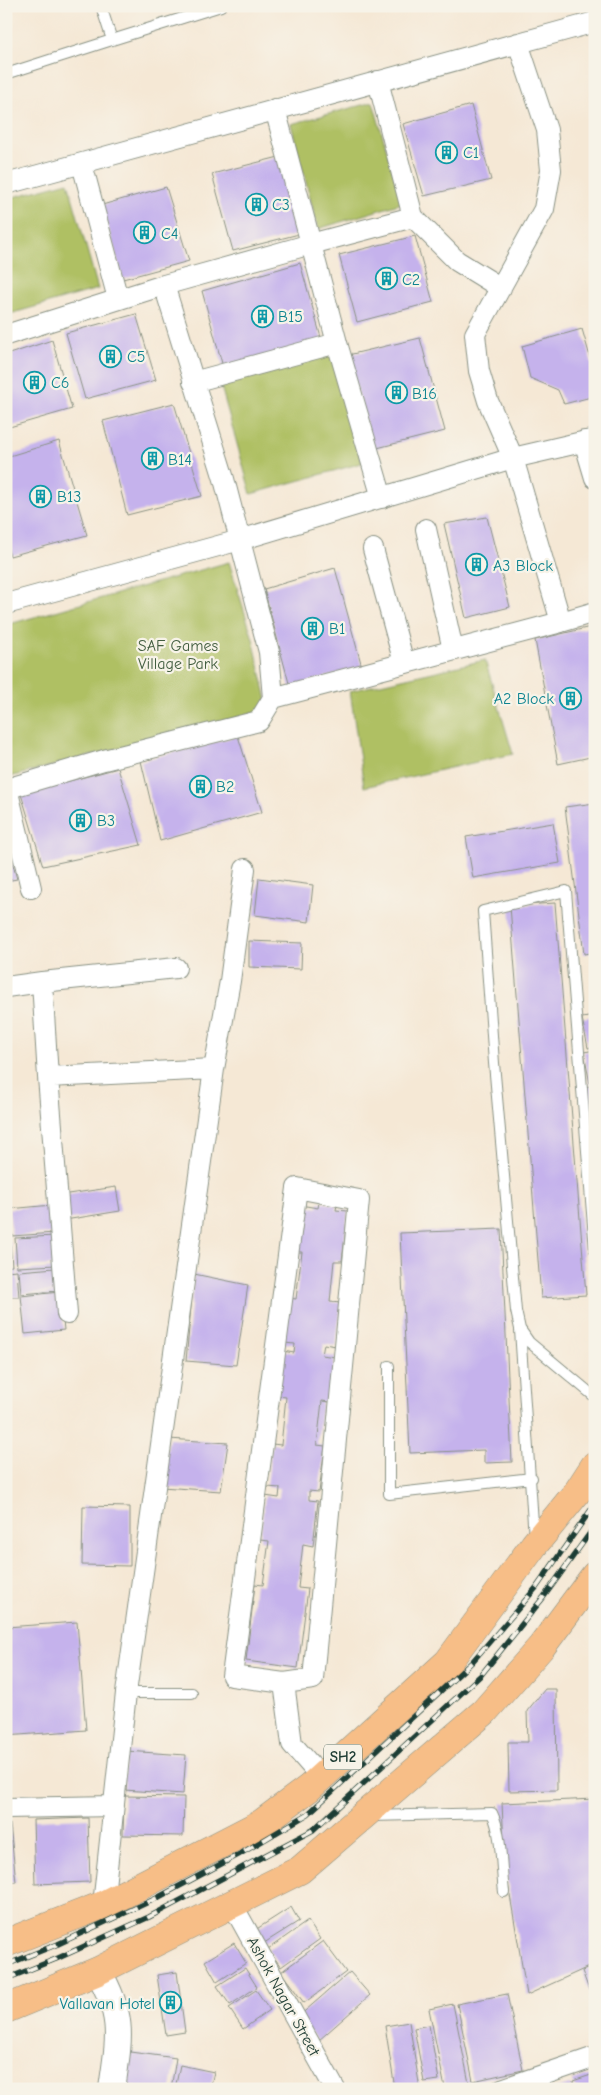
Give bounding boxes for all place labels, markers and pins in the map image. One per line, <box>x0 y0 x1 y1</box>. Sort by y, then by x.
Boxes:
building icon: C1 <box>435 140 459 164</box>
place label: C1 <box>463 144 479 162</box>
building icon: C3 <box>244 192 268 216</box>
place label: C3 <box>272 196 290 214</box>
building icon: C4 <box>133 221 157 245</box>
place label: C4 <box>161 225 179 243</box>
building icon: C2 <box>374 267 398 291</box>
place label: C2 <box>402 271 420 289</box>
building icon: B15 <box>250 304 274 328</box>
place label: B15 <box>278 308 303 326</box>
building icon: C5 <box>99 344 123 368</box>
place label: C5 <box>127 348 146 366</box>
building icon: C6 <box>23 370 47 394</box>
place label: C6 <box>51 374 70 392</box>
building icon: B16 <box>384 381 408 405</box>
place label: B16 <box>412 385 437 403</box>
building icon: B14 <box>140 447 164 471</box>
place label: B14 <box>168 451 192 469</box>
building icon: B13 <box>29 484 53 508</box>
place label: B13 <box>57 488 81 506</box>
building icon: A3 Block <box>465 553 489 577</box>
place label: A3 Block <box>493 557 553 575</box>
building icon: B1 <box>301 616 325 640</box>
place label: B1 <box>329 620 345 638</box>
building icon: A2 Block <box>558 686 582 710</box>
place label: A2 Block <box>494 690 554 708</box>
building icon: B2 <box>188 774 212 798</box>
place label: B2 <box>216 778 234 796</box>
building icon: B3 <box>69 808 93 832</box>
place label: B3 <box>97 812 115 830</box>
building icon: Vallavan Hotel <box>159 1991 183 2015</box>
place label: Vallavan Hotel <box>59 1995 155 2013</box>

